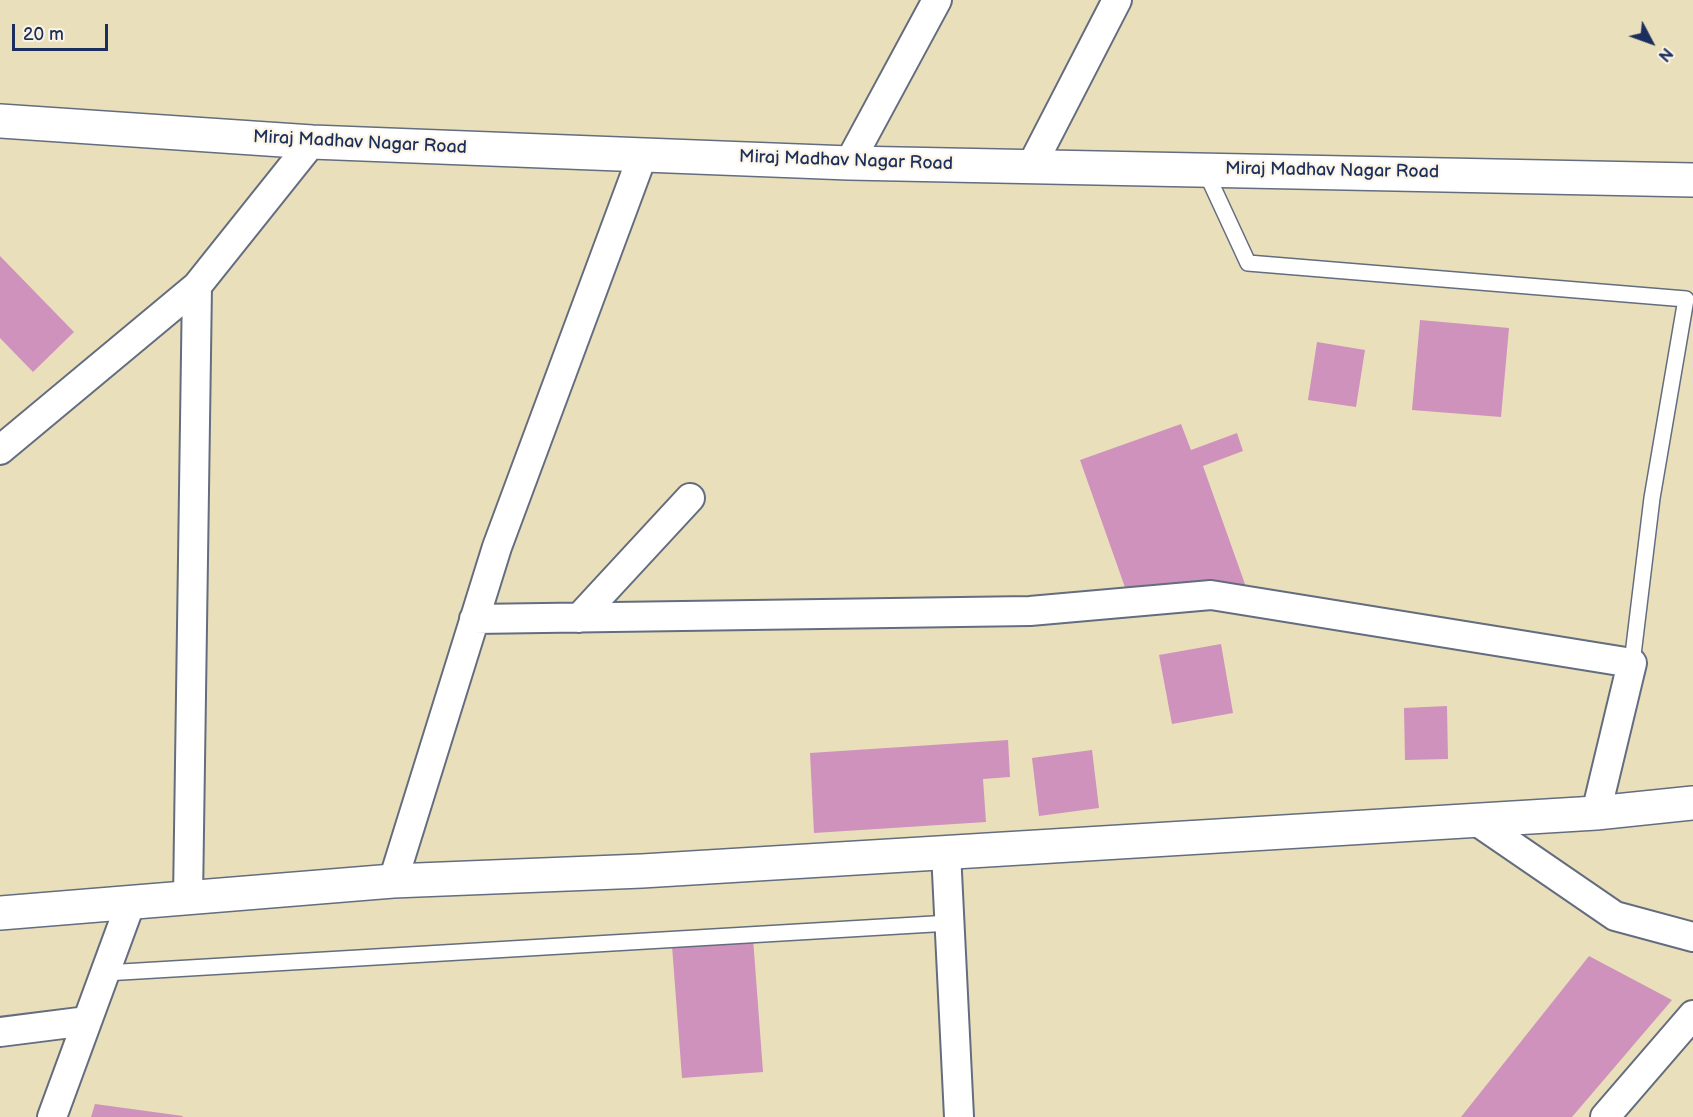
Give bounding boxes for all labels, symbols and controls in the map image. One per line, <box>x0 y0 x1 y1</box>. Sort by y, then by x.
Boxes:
scale bar <box>15 12 111 50</box>
north arrow <box>1621 12 1681 72</box>
text: 20 m <box>23 24 64 45</box>
text: N <box>1654 43 1676 65</box>
street label: Miraj Madhav Nagar Road <box>253 127 467 159</box>
street label: Miraj Madhav Nagar Road <box>739 146 953 176</box>
street label: Miraj Madhav Nagar Road <box>1225 158 1439 184</box>

